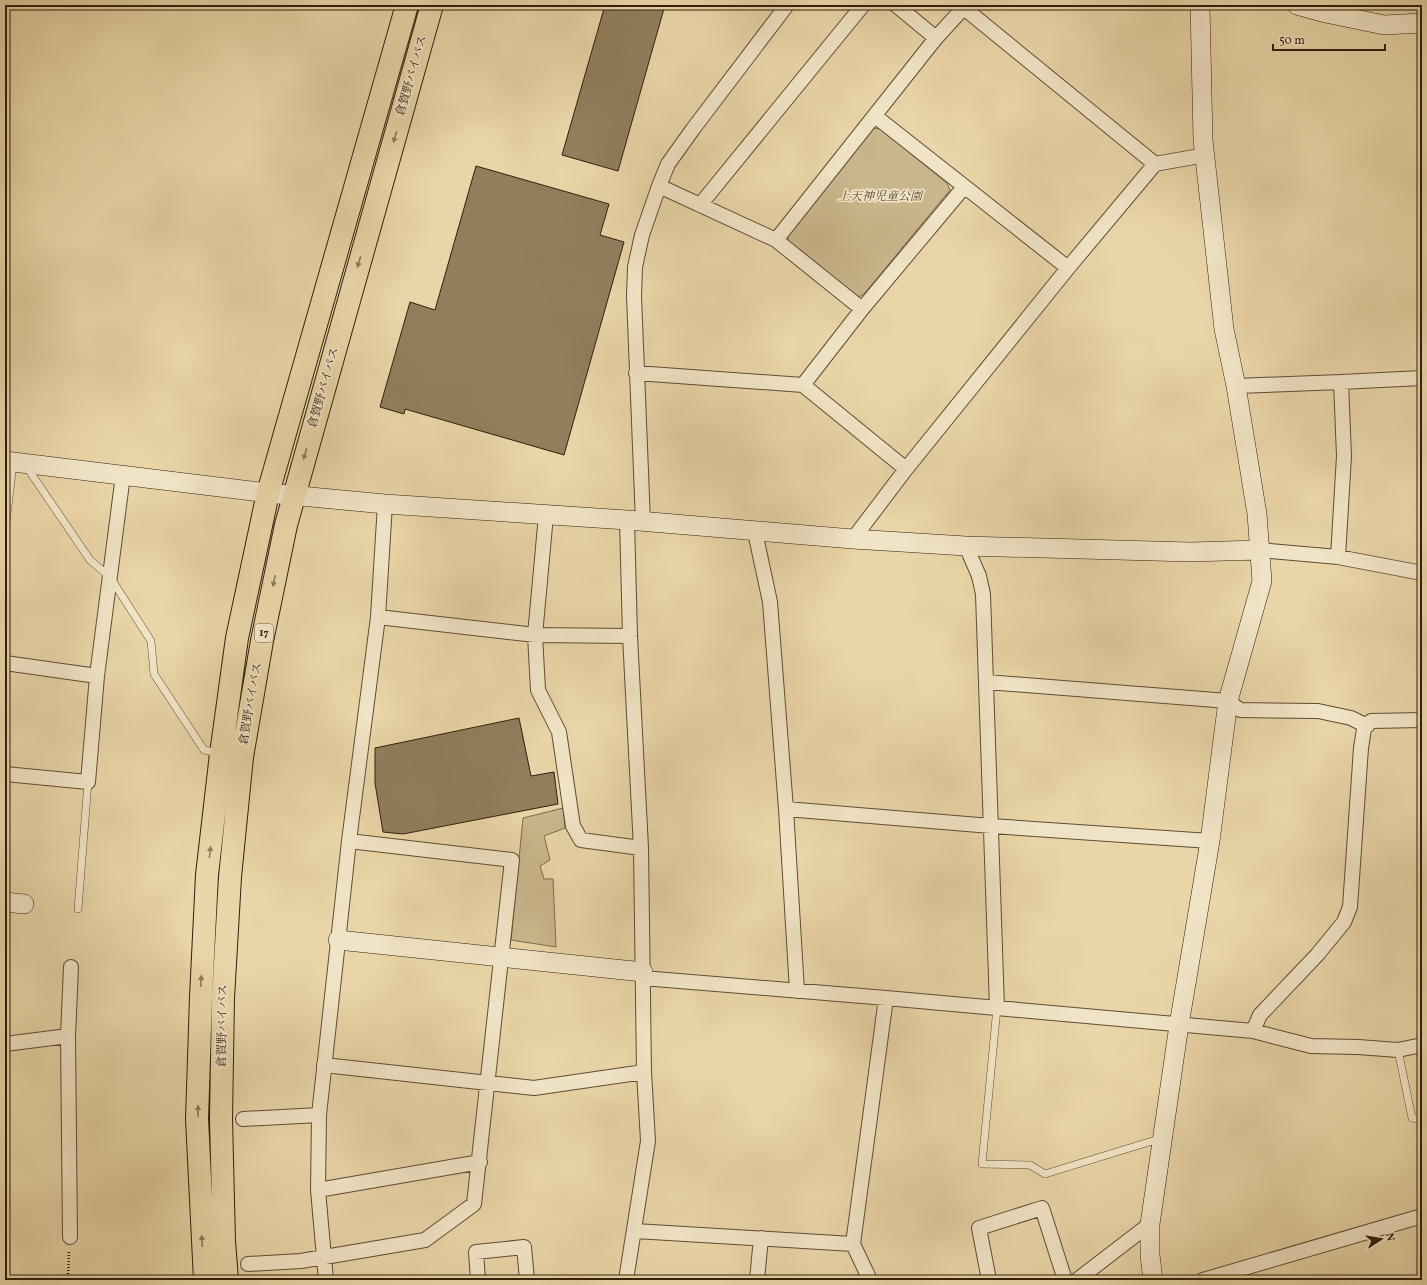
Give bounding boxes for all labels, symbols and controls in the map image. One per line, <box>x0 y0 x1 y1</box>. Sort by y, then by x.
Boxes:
scale bar <box>1273 26 1385 52</box>
text: 50 m <box>1279 33 1305 49</box>
street label: 倉賀野バイパス <box>393 34 431 118</box>
one-way arrow <box>392 131 398 143</box>
park label: 上天神児童公園 <box>838 189 924 205</box>
one-way arrow <box>356 256 362 268</box>
street label: 倉賀野バイパス <box>305 346 343 430</box>
one-way arrow <box>302 449 308 461</box>
one-way arrow <box>271 575 277 587</box>
road number: 17 <box>255 624 273 642</box>
street label: 倉賀野バイパス <box>236 661 266 747</box>
one-way arrow <box>207 846 213 858</box>
one-way arrow <box>198 975 205 987</box>
street label: 倉賀野バイパス <box>214 984 232 1068</box>
one-way arrow <box>195 1104 201 1117</box>
north arrow <box>1361 1219 1401 1259</box>
text: N <box>1381 1232 1397 1243</box>
one-way arrow <box>199 1235 206 1247</box>

